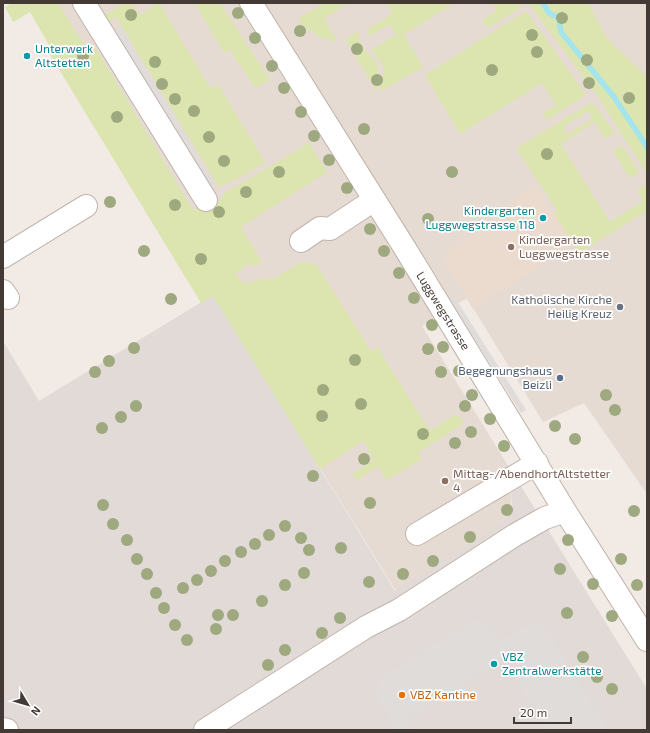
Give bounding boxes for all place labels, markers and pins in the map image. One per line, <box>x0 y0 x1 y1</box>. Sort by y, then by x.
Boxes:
place label: Unterwerk Altstetten <box>35 41 93 69</box>
marker: Unterwerk Altstetten <box>22 51 32 61</box>
place label: Kindergarten Luggwegstrasse 118 <box>425 203 535 231</box>
marker: Kindergarten Luggwegstrasse 118 <box>538 213 548 223</box>
place label: Kindergarten Luggwegstrasse <box>519 232 609 260</box>
marker: Kindergarten Luggwegstrasse <box>506 242 516 252</box>
place label: Katholische Kirche Heilig Kreuz <box>511 292 612 320</box>
marker: Katholische Kirche Heilig Kreuz <box>615 302 625 312</box>
place label: Begegnungshaus Beizli <box>458 363 552 391</box>
marker: Begegnungshaus Beizli <box>555 373 565 383</box>
place label: Mittag-/AbendhortAltstetter 4 <box>453 466 611 494</box>
marker: Mittag-/AbendhortAltstetter 4 <box>440 476 450 486</box>
place label: VBZ Zentralwerkstätte <box>502 649 602 677</box>
marker: VBZ Zentralwerkstätte <box>489 659 499 669</box>
place label: VBZ Kantine <box>410 687 476 701</box>
marker: VBZ Kantine <box>397 690 407 700</box>

